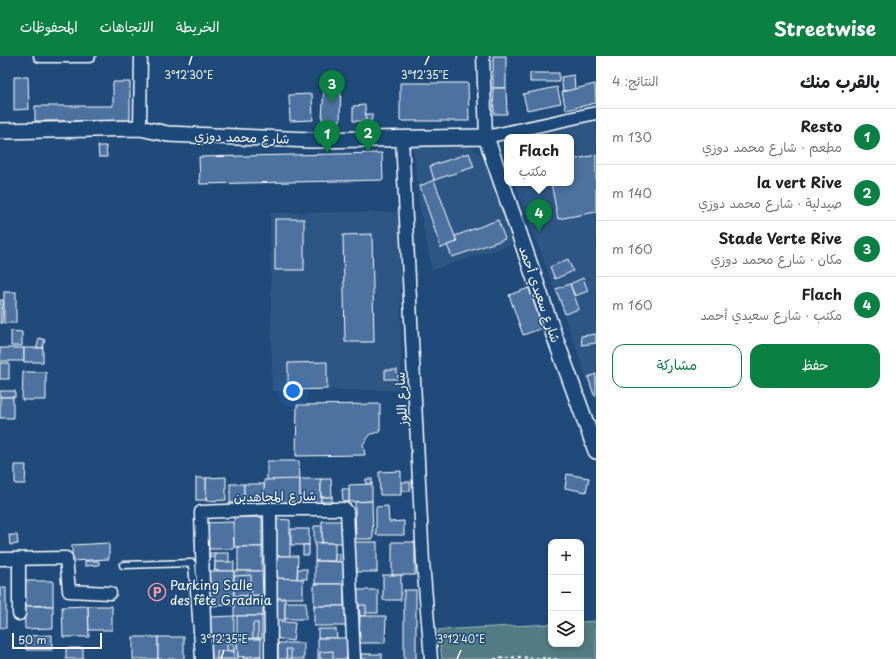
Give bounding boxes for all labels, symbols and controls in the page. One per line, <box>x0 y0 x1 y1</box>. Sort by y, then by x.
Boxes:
text: Streetwise <box>774 14 876 42</box>
text: المحفوظات <box>20 16 78 37</box>
text: الاتجاهات <box>100 16 154 37</box>
text: الخريطة <box>176 16 219 37</box>
text: 3°12'30"E <box>165 67 213 82</box>
text: 3°12'35"E <box>401 67 449 82</box>
text: بالقرب منك <box>800 68 880 94</box>
pin: 3 <box>319 70 345 103</box>
text: النتائج: 4 <box>612 71 659 90</box>
text: Resto <box>800 114 842 137</box>
pin: 2 <box>355 119 381 152</box>
pin: 1 <box>314 120 340 153</box>
street label: شارع محمد دوزي <box>194 125 290 149</box>
text: 130 m <box>612 127 652 146</box>
text: 1 <box>864 127 870 146</box>
popup <box>504 134 574 186</box>
text: مطعم · شارع محمد دوزي <box>702 137 842 156</box>
text: Flach <box>519 138 559 161</box>
text: مكتب <box>519 161 547 180</box>
text: la vert Rive <box>757 170 842 193</box>
text: 140 m <box>612 183 652 202</box>
text: 2 <box>862 183 872 202</box>
text: صيدلية · شارع محمد دوزي <box>698 193 842 212</box>
pin: 4 <box>526 199 552 232</box>
text: Stade Verte Rive <box>718 226 842 249</box>
text: 160 m <box>612 239 653 258</box>
text: 3 <box>863 239 871 258</box>
street label: شارع سعيدي أحمد <box>514 243 566 345</box>
text: مكان · شارع محمد دوزي <box>711 249 842 268</box>
text: Flach <box>801 282 842 305</box>
text: 160 m <box>612 295 653 314</box>
text: 4 <box>863 295 871 314</box>
text: مكتب · شارع سعيدي أحمد <box>700 305 842 324</box>
button: مشاركة <box>612 344 742 388</box>
button: حفظ <box>750 344 880 388</box>
street label: شارع اللوز <box>390 371 412 428</box>
your location <box>283 381 303 401</box>
street label: شارع المجاهدين <box>234 485 316 507</box>
map controls <box>548 539 584 647</box>
button: + <box>548 539 584 575</box>
place label: Parking Salle des fête Gradnia <box>170 575 272 609</box>
button: − <box>548 575 584 611</box>
parking icon: Parking Salle des fête Gradnia <box>147 582 167 602</box>
button: layers <box>548 611 584 647</box>
scale bar <box>12 631 102 650</box>
text: 50 m <box>18 631 47 648</box>
text: 3°12'35"E <box>200 631 248 646</box>
text: 3°12'40"E <box>437 631 485 646</box>

